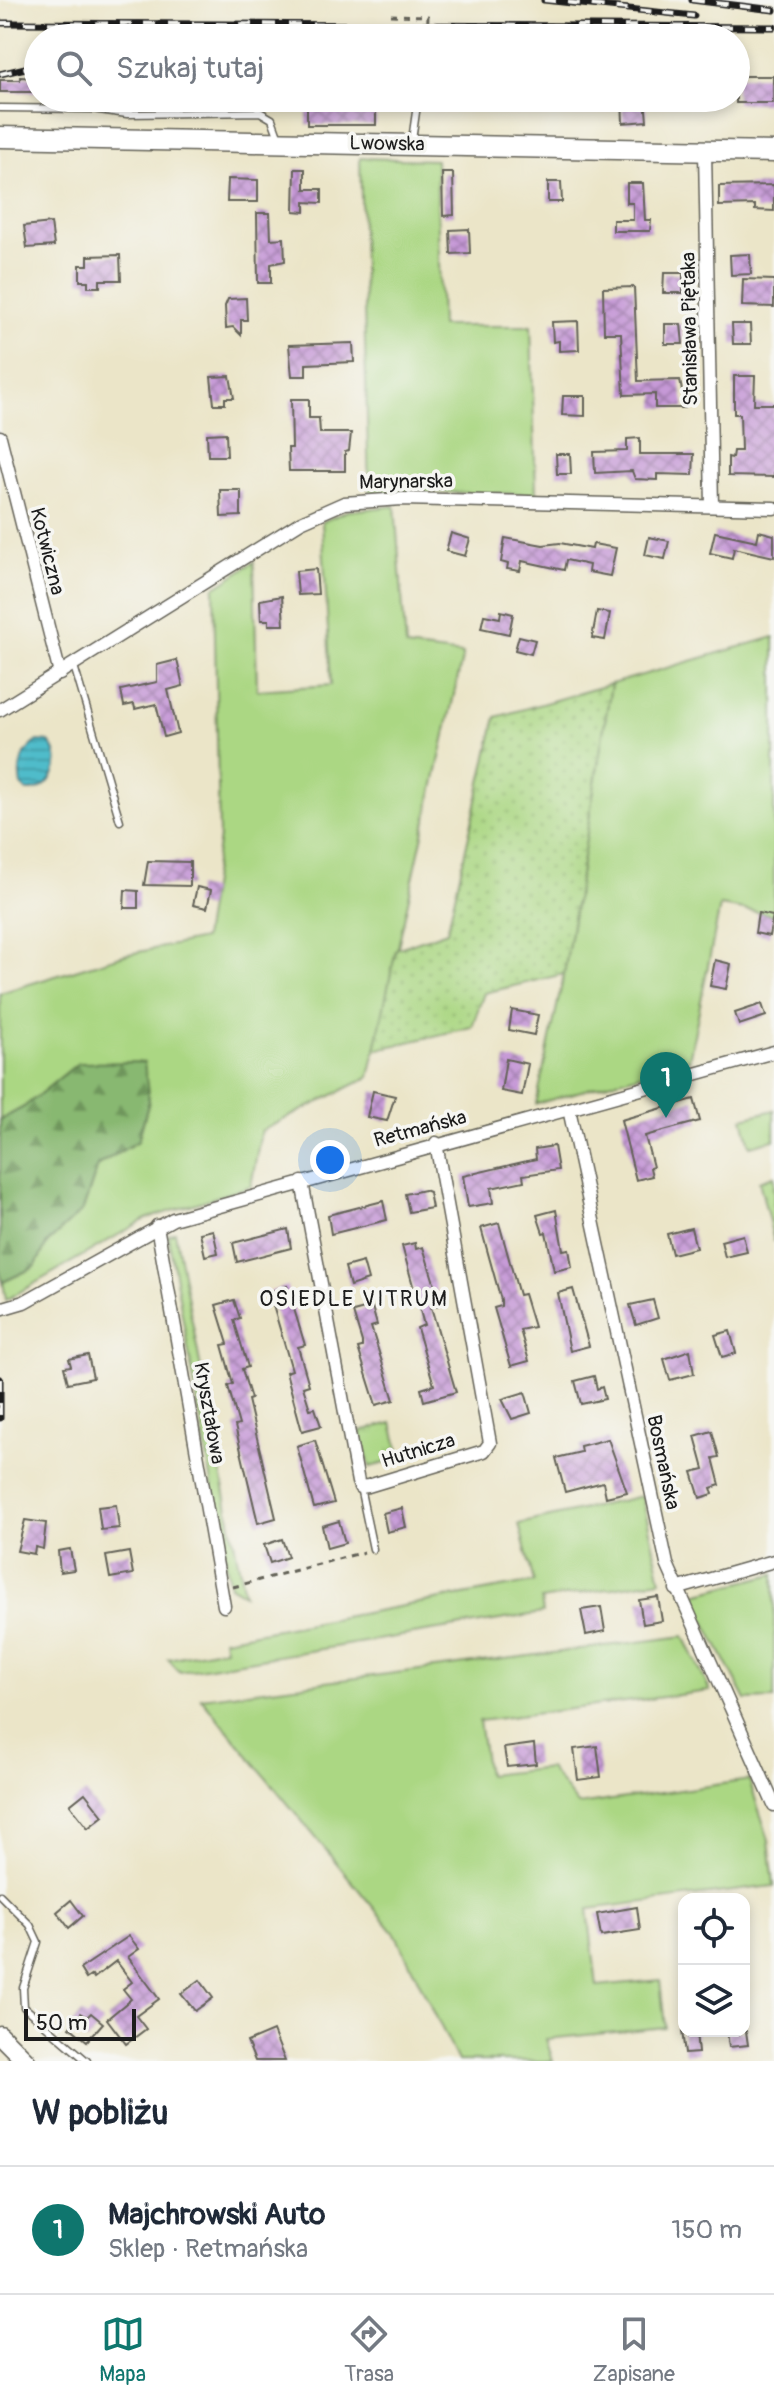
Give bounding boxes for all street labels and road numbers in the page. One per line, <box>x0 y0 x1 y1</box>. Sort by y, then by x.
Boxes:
street label: Lwowska <box>349 130 425 157</box>
street label: Stanisława Piętaka <box>676 252 703 406</box>
street label: Marynarska <box>359 468 453 495</box>
street label: Kotwiczna <box>25 505 70 597</box>
street label: Retmańska <box>371 1104 469 1153</box>
street label: Kryształowa <box>188 1360 231 1466</box>
street label: Bosmańska <box>641 1412 686 1512</box>
street label: Hutnicza <box>378 1427 458 1473</box>

